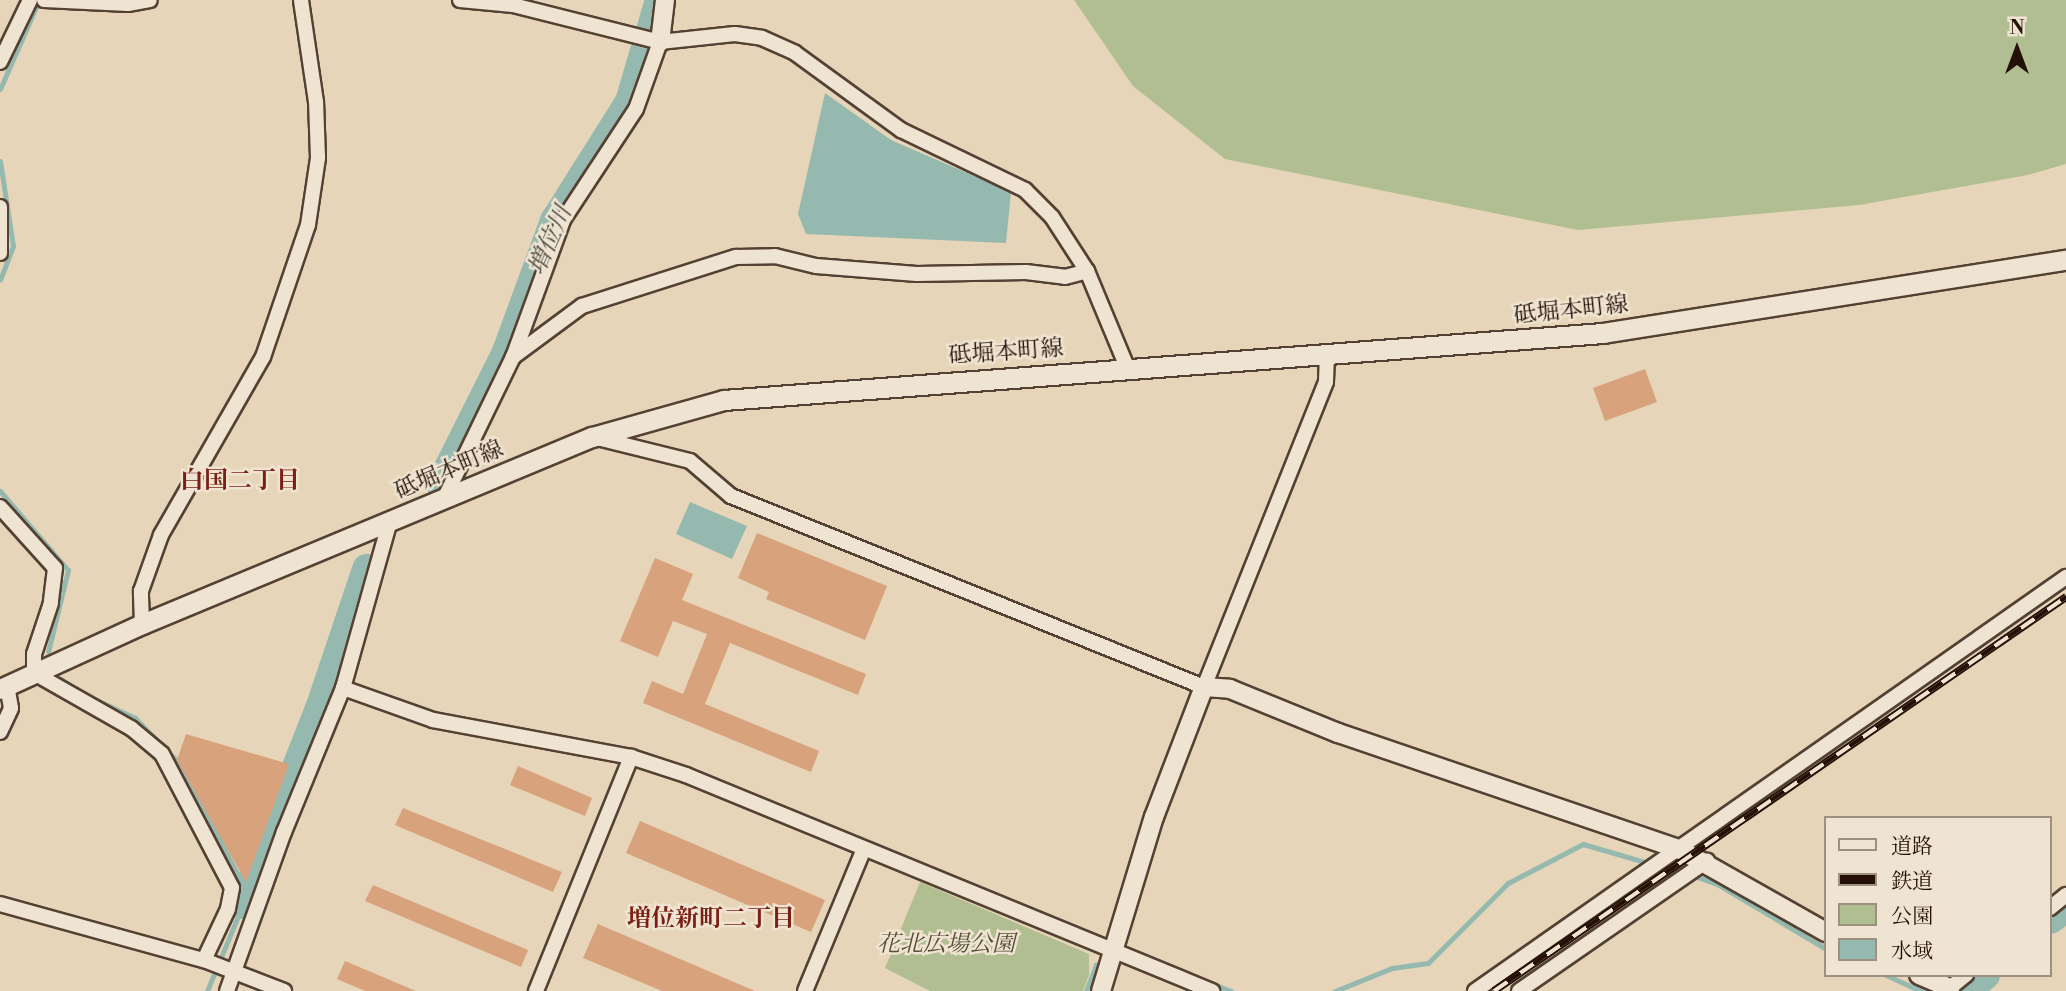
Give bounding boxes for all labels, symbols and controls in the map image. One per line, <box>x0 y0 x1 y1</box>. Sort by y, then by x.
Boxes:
north arrow <box>1982 14 2052 84</box>
text: N <box>2009 16 2025 40</box>
water label: 増位川 <box>523 202 579 280</box>
street label: 砥堀本町線 <box>1512 290 1630 330</box>
street label: 砥堀本町線 <box>948 334 1064 370</box>
street label: 砥堀本町線 <box>391 435 507 505</box>
district label: 白国二丁目 <box>180 468 300 496</box>
legend <box>1825 816 2052 977</box>
text: 道路 <box>1891 834 1933 860</box>
text: 鉄道 <box>1891 869 1933 895</box>
text: 公園 <box>1891 904 1933 930</box>
district label: 増位新町二丁目 <box>627 906 795 934</box>
park label: 花北広場公園 <box>877 930 1015 958</box>
text: 水域 <box>1891 939 1933 965</box>

